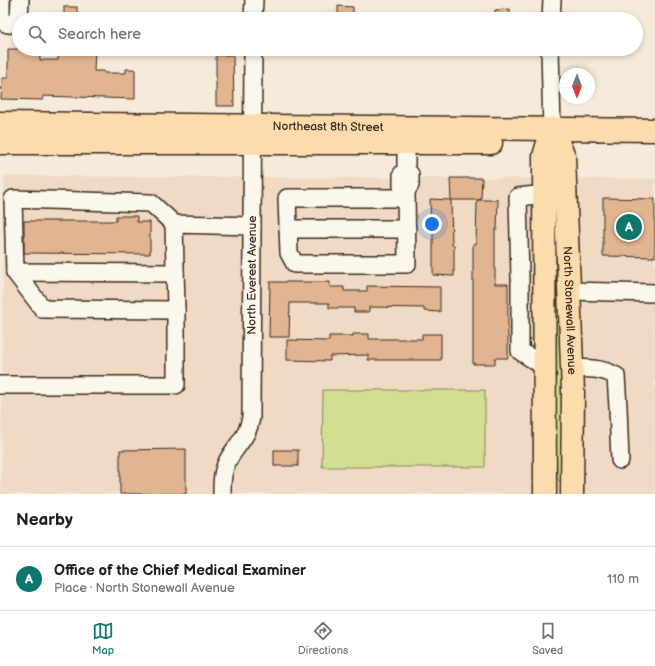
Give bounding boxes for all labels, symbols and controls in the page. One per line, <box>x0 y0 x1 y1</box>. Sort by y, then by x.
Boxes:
search box <box>12 12 643 56</box>
icon: search <box>26 23 48 45</box>
text: Search here <box>58 25 141 44</box>
north arrow <box>559 68 595 104</box>
street label: Northeast 8th Street <box>273 119 384 135</box>
pin: A <box>616 212 642 242</box>
your location <box>422 214 442 234</box>
street label: North Everest Avenue <box>244 216 260 335</box>
street label: North Stonewall Avenue <box>559 246 579 375</box>
text: Nearby <box>16 510 73 530</box>
text: Office of the Chief Medical Examiner <box>54 561 306 580</box>
text: A <box>25 571 33 587</box>
text: 110 m <box>607 571 639 587</box>
text: Place · North Stonewall Avenue <box>54 580 235 596</box>
tab: Map <box>92 620 114 657</box>
tab: Directions <box>298 620 348 657</box>
tab: Saved <box>532 620 563 657</box>

